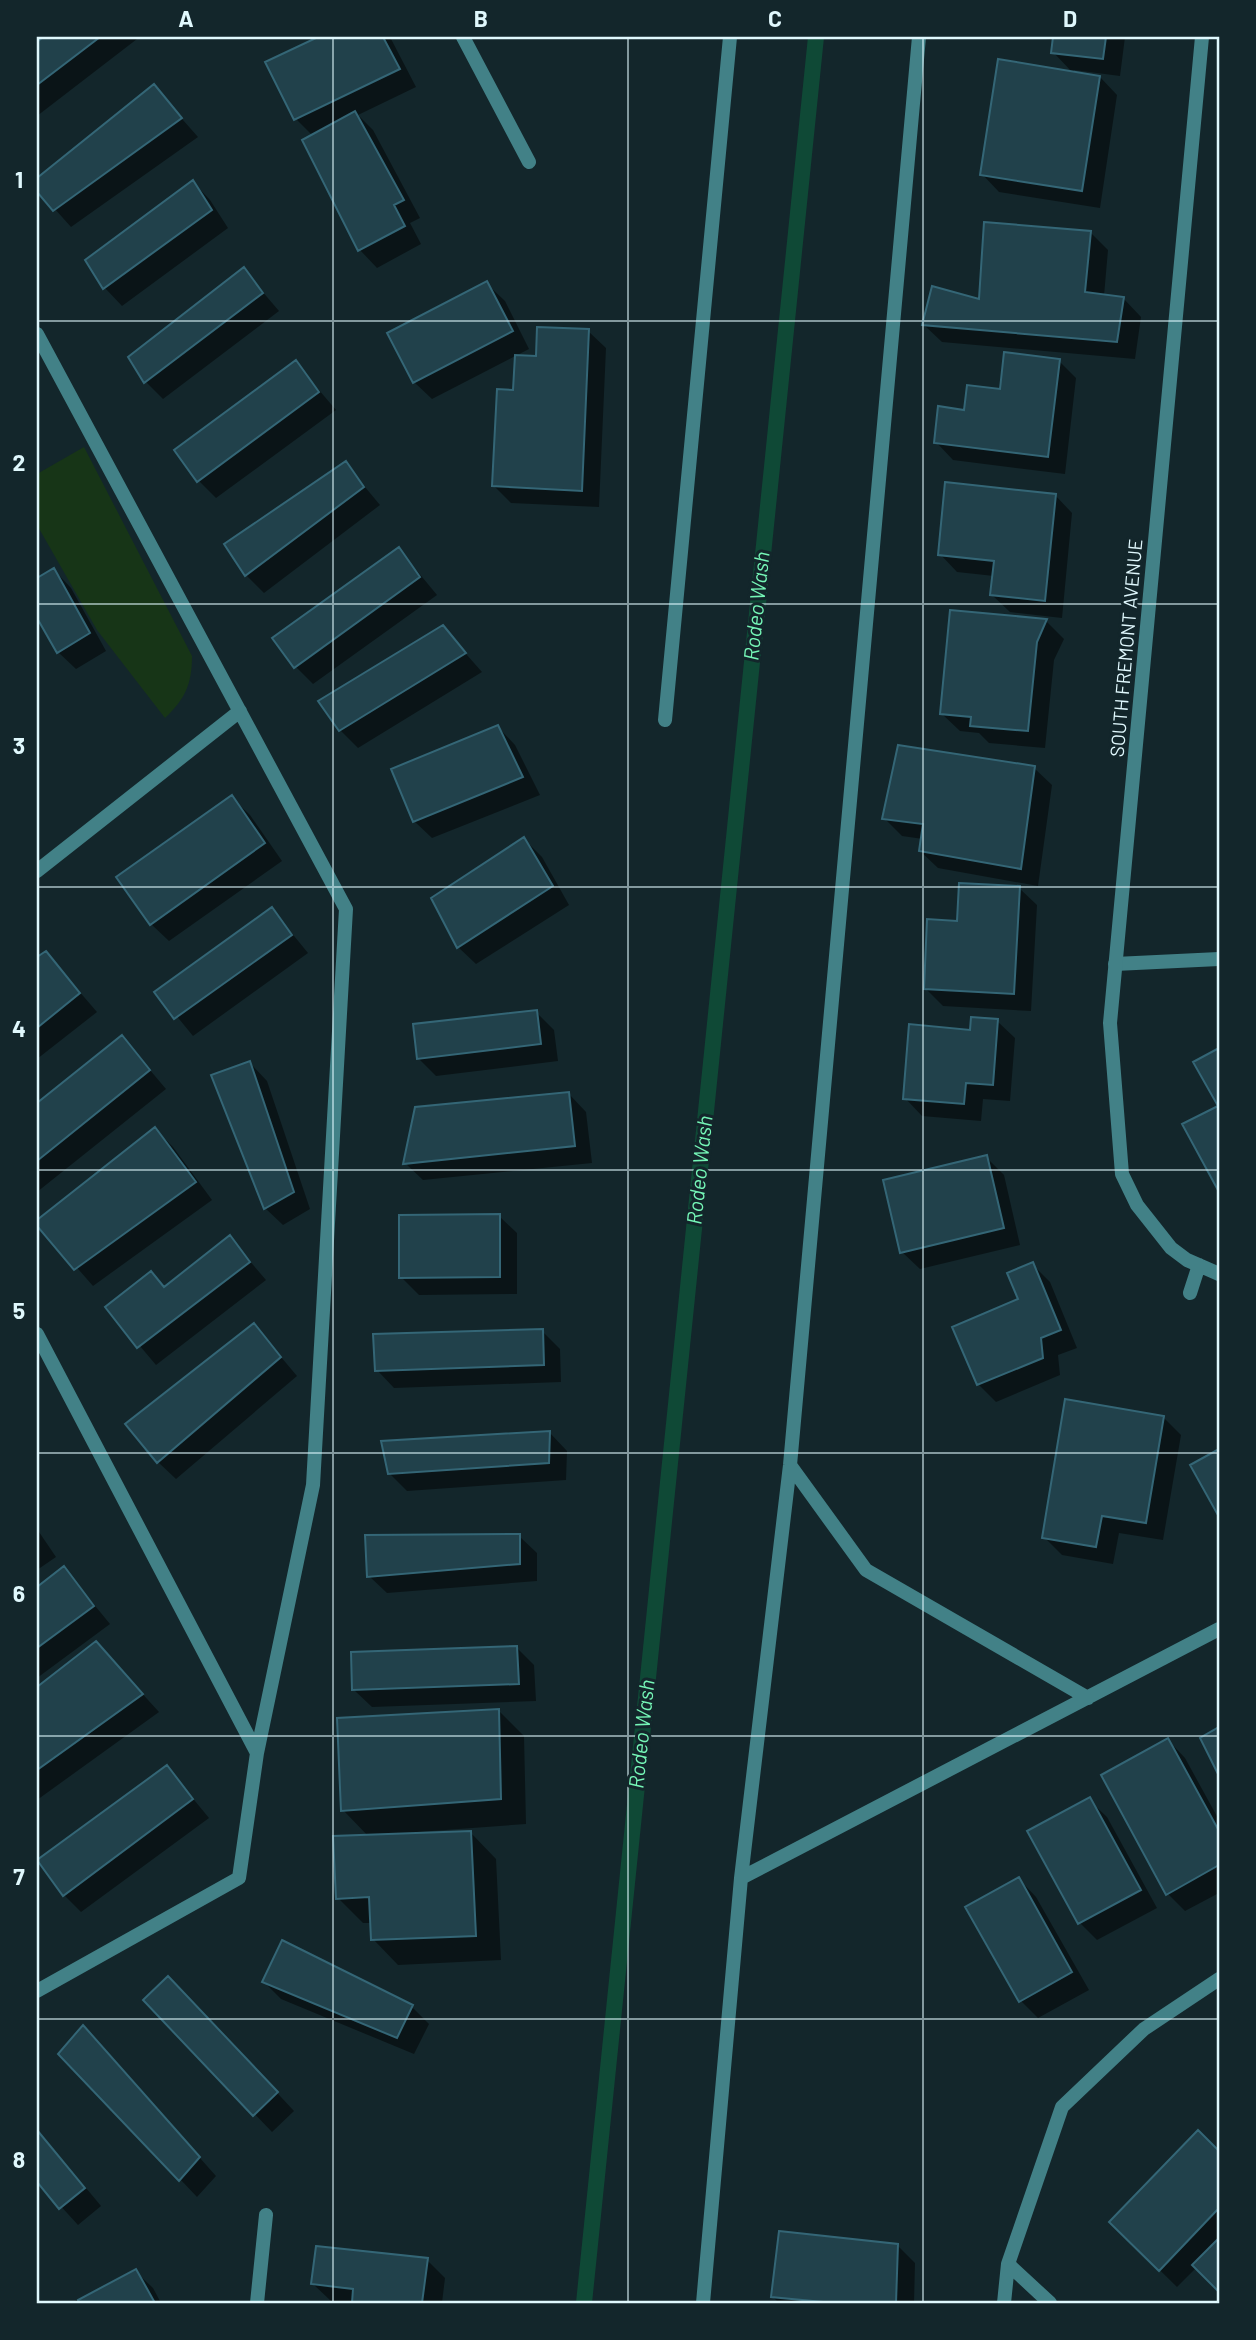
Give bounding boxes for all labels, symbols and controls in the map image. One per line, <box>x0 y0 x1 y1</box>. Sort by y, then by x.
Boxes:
text: A <box>178 4 194 32</box>
text: B <box>474 4 488 32</box>
text: C <box>768 4 782 32</box>
text: D <box>1063 4 1077 32</box>
text: 1 <box>15 165 23 193</box>
text: 2 <box>13 448 25 476</box>
street label: SOUTH FREMONT AVENUE <box>1105 538 1146 758</box>
water label: Rodeo Wash <box>737 550 774 662</box>
text: 3 <box>13 731 25 759</box>
text: 4 <box>12 1014 26 1042</box>
water label: Rodeo Wash <box>680 1114 717 1226</box>
text: 5 <box>13 1296 25 1324</box>
text: 6 <box>13 1579 25 1607</box>
water label: Rodeo Wash <box>622 1678 659 1790</box>
text: 7 <box>13 1862 25 1890</box>
text: 8 <box>13 2145 25 2173</box>

